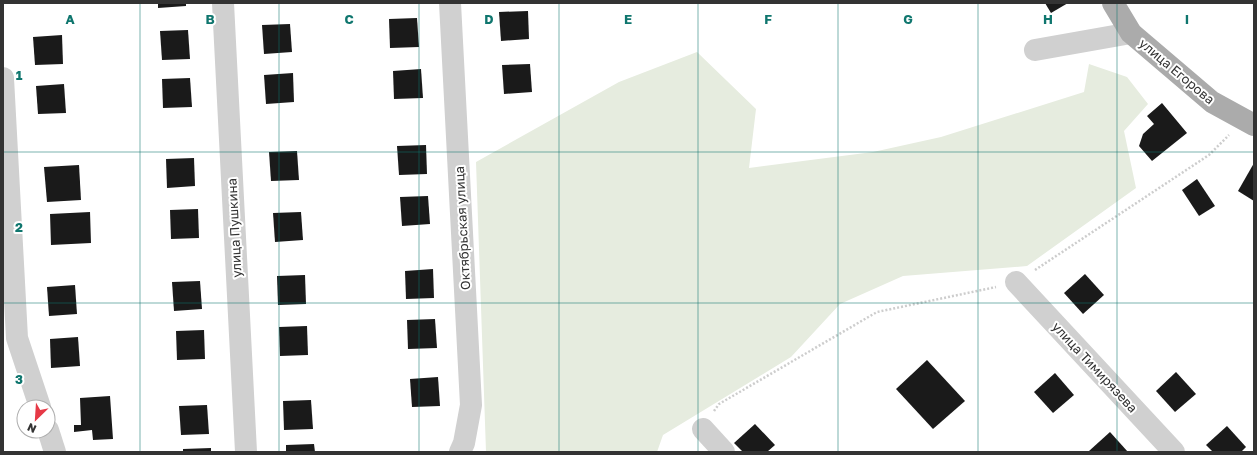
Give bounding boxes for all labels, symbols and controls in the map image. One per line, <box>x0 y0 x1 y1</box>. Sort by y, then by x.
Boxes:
text: A <box>65 11 75 27</box>
text: B <box>205 11 215 27</box>
text: C <box>344 11 354 27</box>
text: D <box>484 11 494 27</box>
text: E <box>624 11 632 27</box>
text: F <box>764 11 772 27</box>
text: G <box>903 11 913 27</box>
text: H <box>1043 11 1053 27</box>
text: I <box>1185 11 1189 27</box>
street label: улица Егорова <box>1136 35 1218 107</box>
text: 1 <box>16 67 23 83</box>
street label: Октябрьская улица <box>451 166 473 290</box>
street label: улица Пушкина <box>223 178 245 278</box>
text: 2 <box>15 219 23 235</box>
street label: улица Тимирязева <box>1049 318 1141 416</box>
text: 3 <box>15 371 23 387</box>
north arrow <box>16 399 56 439</box>
text: N <box>25 421 38 436</box>

